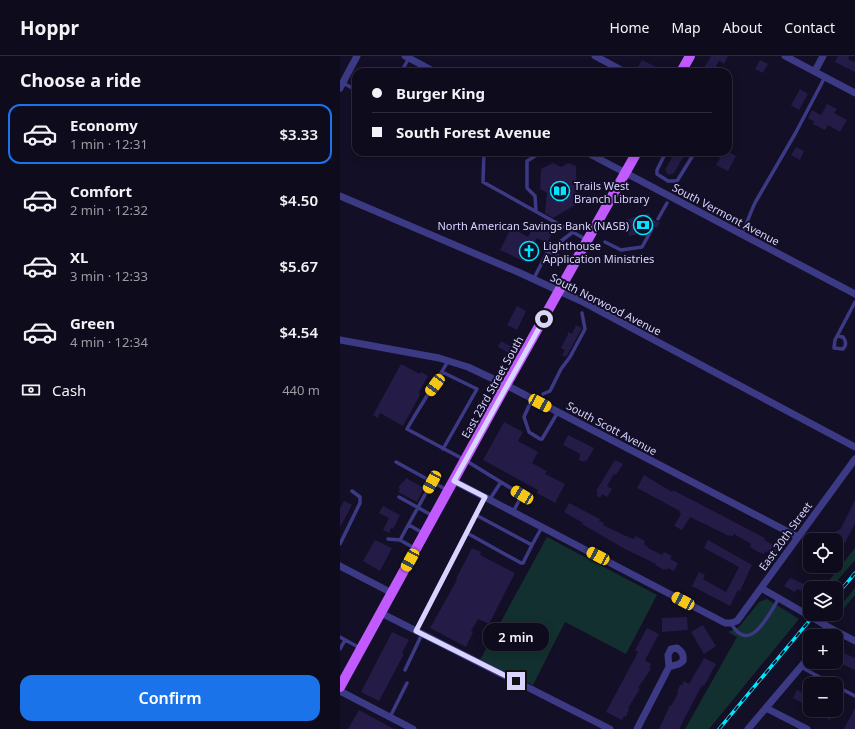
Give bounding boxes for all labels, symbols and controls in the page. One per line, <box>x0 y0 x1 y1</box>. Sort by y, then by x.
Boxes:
text: Hoppr <box>20 15 79 41</box>
text: Home <box>610 18 649 37</box>
text: Map <box>671 18 701 37</box>
text: About <box>723 18 762 37</box>
text: Contact <box>784 18 835 37</box>
text: Choose a ride <box>20 68 141 92</box>
text: Burger King <box>396 83 485 103</box>
text: Economy <box>70 115 138 135</box>
icon: car <box>22 116 58 152</box>
text: South Forest Avenue <box>396 122 551 142</box>
text: $3.33 <box>280 124 318 144</box>
text: 1 min · 12:31 <box>70 135 148 153</box>
place label: Trails West Branch Library <box>574 178 650 206</box>
street label: South Vermont Avenue <box>670 179 782 249</box>
library icon: Trails West Branch Library <box>549 180 571 202</box>
text: Comfort <box>70 181 132 201</box>
icon: car <box>22 182 58 218</box>
text: $4.50 <box>280 190 318 210</box>
text: 2 min · 12:32 <box>70 201 148 219</box>
bank icon: North American Savings Bank (NASB) <box>632 214 654 236</box>
place label: North American Savings Bank (NASB) <box>437 218 629 233</box>
place label: Lighthouse Application Ministries <box>543 238 654 266</box>
church icon: Lighthouse Application Ministries <box>518 240 540 262</box>
text: XL <box>70 247 88 267</box>
icon: car <box>22 248 58 284</box>
text: $5.67 <box>280 256 318 276</box>
text: 3 min · 12:33 <box>70 267 148 285</box>
street label: South Norwood Avenue <box>548 269 664 339</box>
route start <box>535 310 553 328</box>
text: Green <box>70 313 115 333</box>
icon: car <box>22 314 58 350</box>
text: $4.54 <box>280 322 318 342</box>
text: 4 min · 12:34 <box>70 333 148 351</box>
street label: East 23rd Street South <box>458 333 526 441</box>
car <box>423 372 447 398</box>
icon: cash <box>20 379 42 401</box>
text: Cash <box>52 380 86 400</box>
text: 440 m <box>282 381 320 399</box>
car <box>527 392 553 414</box>
street label: South Scott Avenue <box>564 398 660 458</box>
car <box>421 469 443 495</box>
car <box>509 484 535 506</box>
street label: East 20th Street <box>755 499 815 573</box>
map controls <box>803 533 843 717</box>
button: locate <box>803 533 843 573</box>
car <box>585 545 611 567</box>
car <box>399 547 421 573</box>
button: layers <box>803 581 843 621</box>
car <box>670 590 696 612</box>
callout: 2 min <box>483 623 549 651</box>
text: 2 min <box>498 628 534 646</box>
button: + <box>803 629 843 669</box>
route end <box>507 672 525 690</box>
button: Confirm <box>20 675 320 721</box>
button: − <box>803 677 843 717</box>

